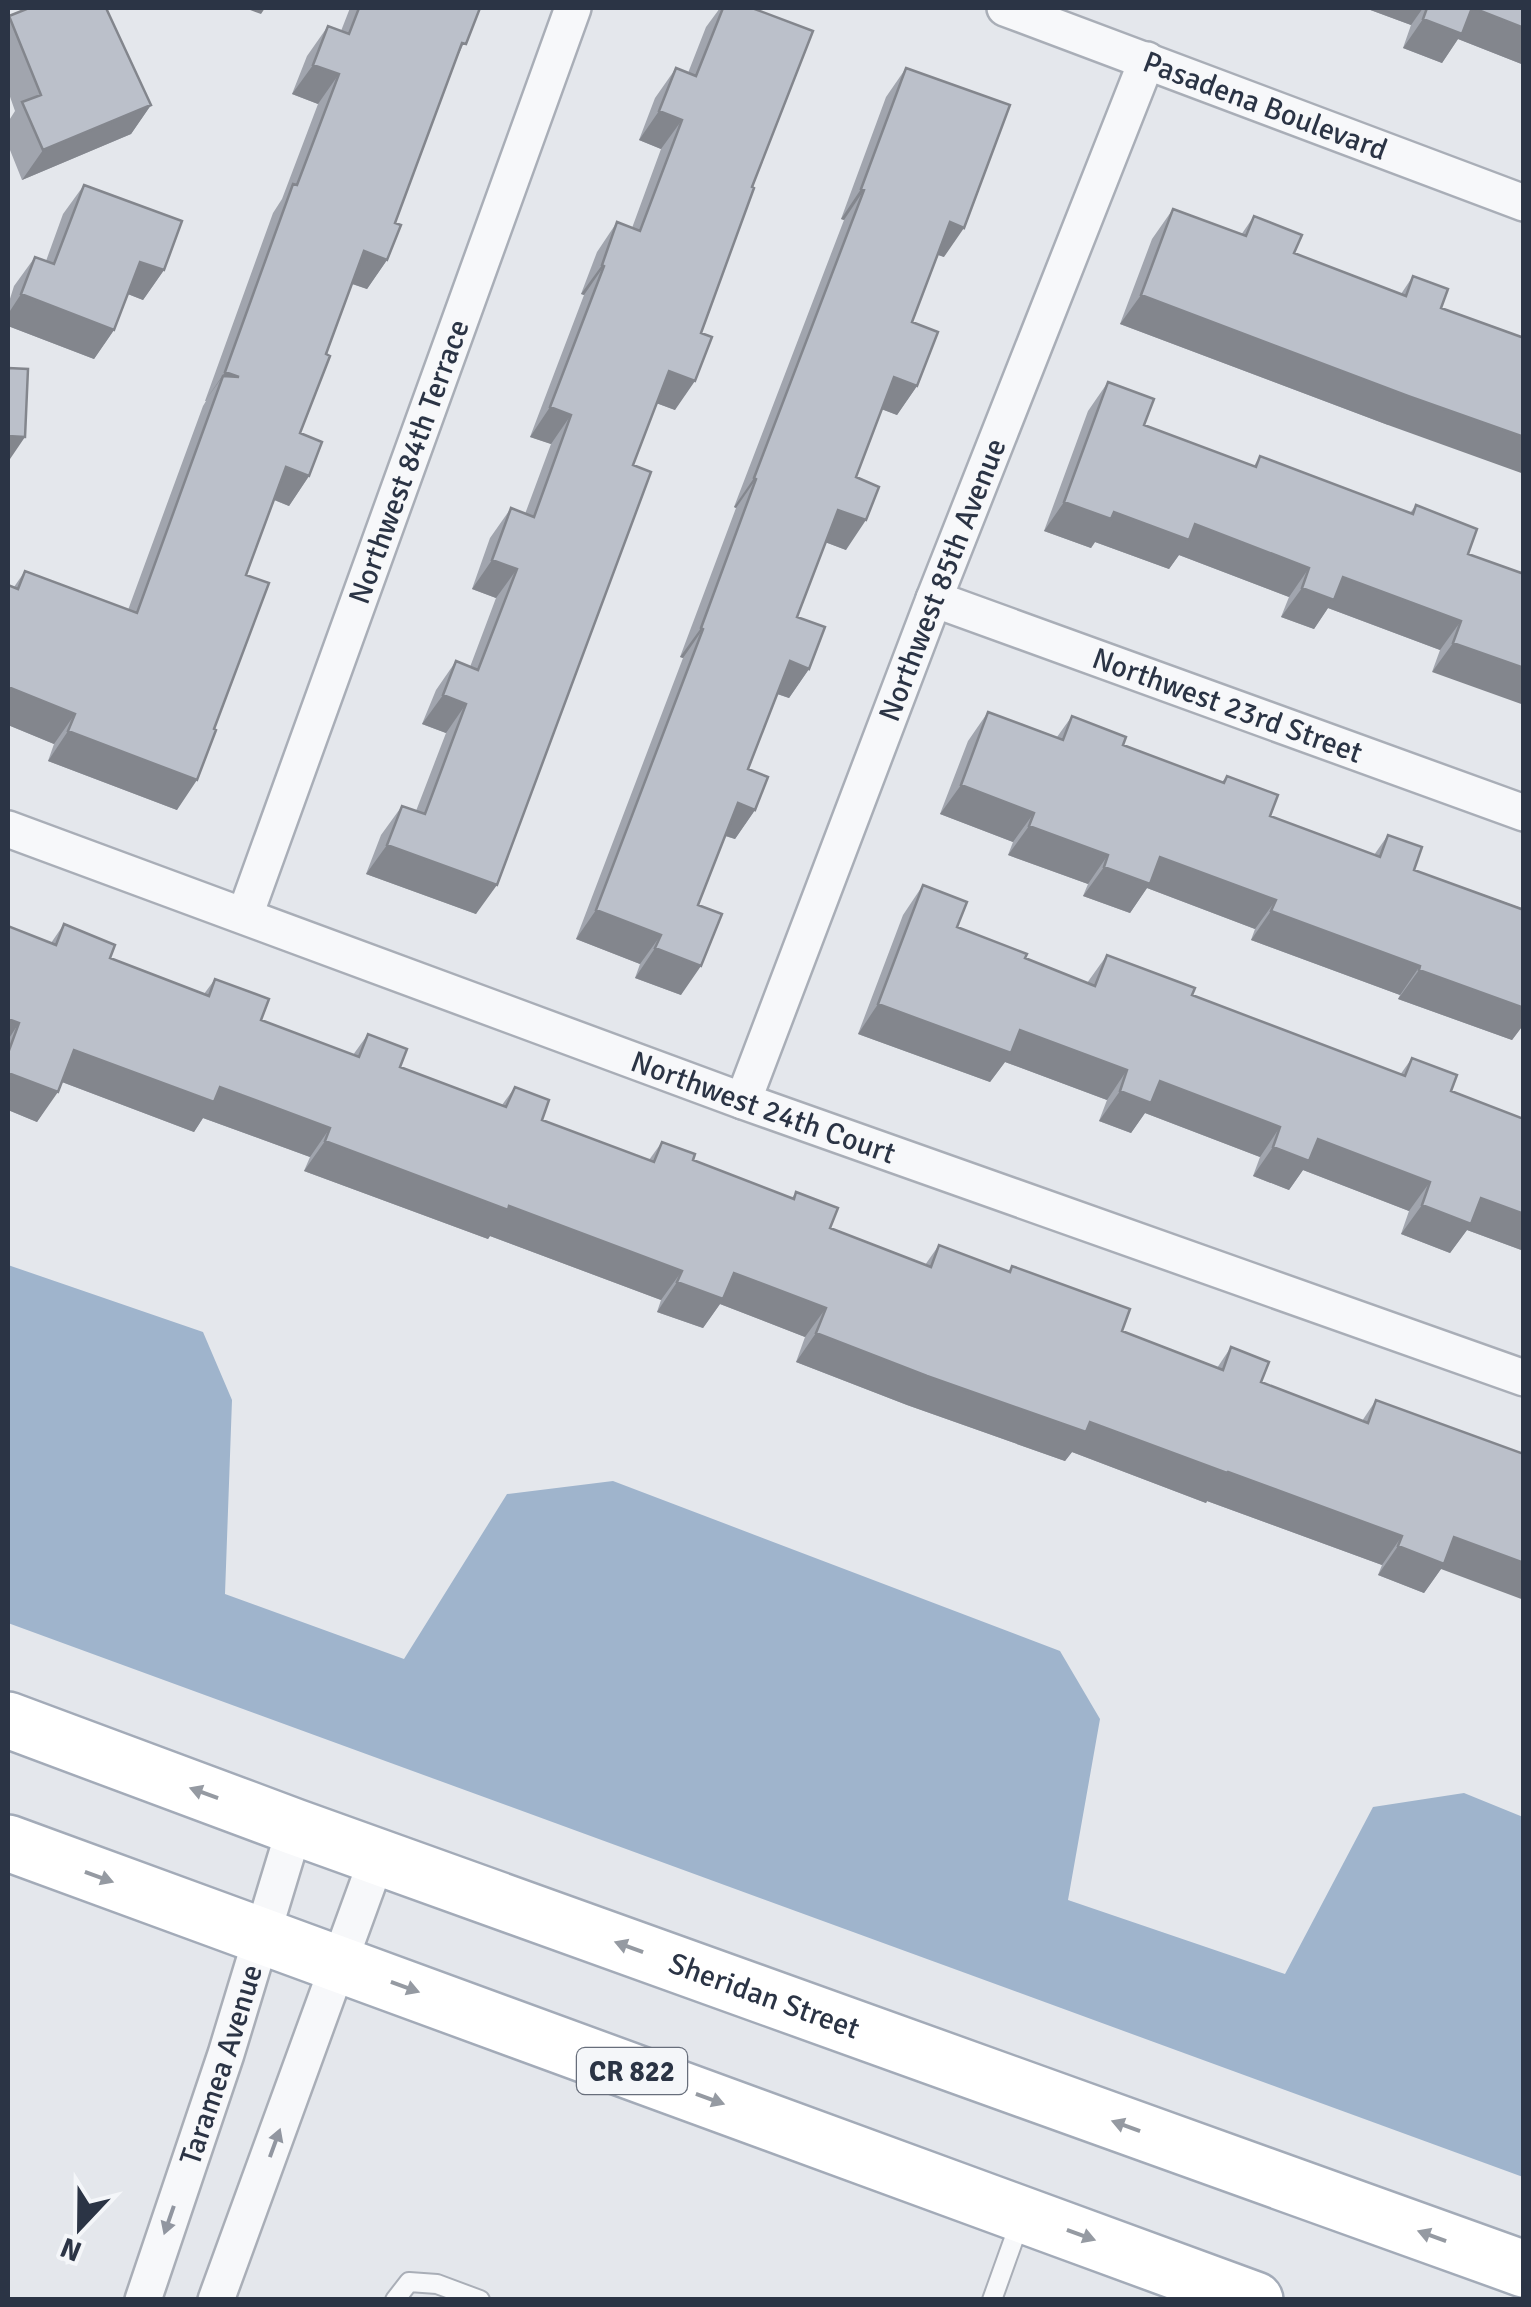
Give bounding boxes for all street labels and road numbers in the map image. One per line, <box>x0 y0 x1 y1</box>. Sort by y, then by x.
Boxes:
street label: Pasadena Boulevard <box>1138 44 1392 169</box>
street label: Northwest 84th Terrace <box>341 315 478 609</box>
street label: Northwest 85th Avenue <box>871 433 1015 727</box>
street label: Northwest 23rd Street <box>1087 640 1367 772</box>
street label: Northwest 24th Court <box>626 1043 900 1173</box>
street label: Sheridan Street <box>664 1945 864 2048</box>
street label: Taramea Avenue <box>172 1960 271 2170</box>
road number: CR 822 <box>577 2048 687 2094</box>

